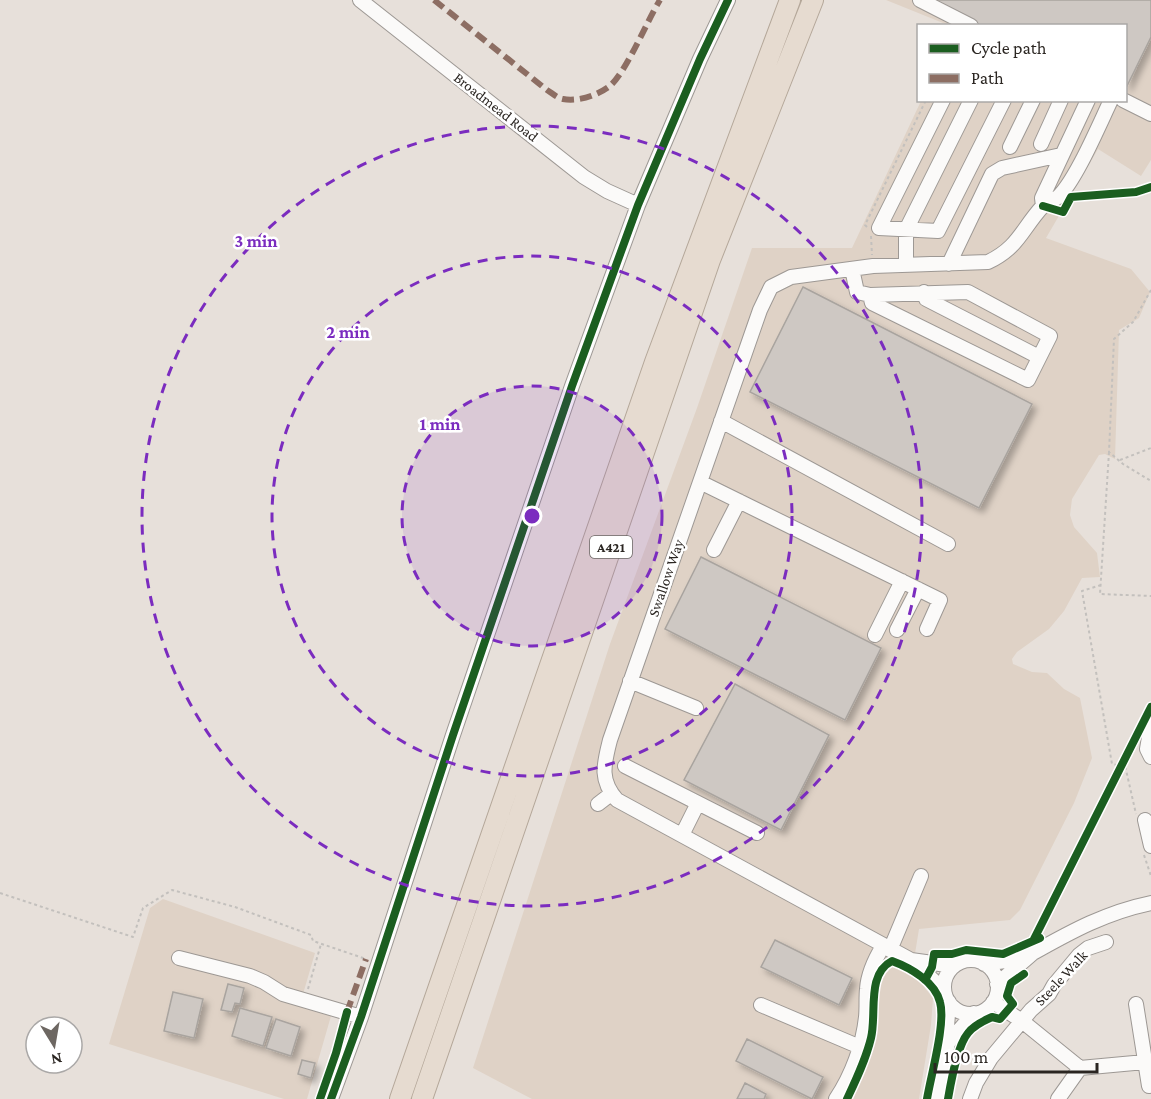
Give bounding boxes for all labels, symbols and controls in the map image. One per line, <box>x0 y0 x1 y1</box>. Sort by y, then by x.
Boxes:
legend <box>917 24 1127 102</box>
text: Cycle path <box>971 38 1047 58</box>
text: Path <box>971 68 1004 88</box>
street label: Broadmead Road <box>451 69 541 145</box>
text: 3 min <box>234 231 278 251</box>
text: 2 min <box>326 322 370 342</box>
text: 1 min <box>420 414 461 434</box>
centre of rings <box>522 506 542 526</box>
road number: A421 <box>590 536 632 558</box>
street label: Swallow Way <box>645 537 688 619</box>
street label: Steele Walk <box>1031 947 1091 1009</box>
north arrow <box>24 1015 84 1075</box>
scale bar <box>935 1036 1097 1074</box>
text: 100 m <box>944 1047 989 1067</box>
text: N <box>50 1050 64 1069</box>

